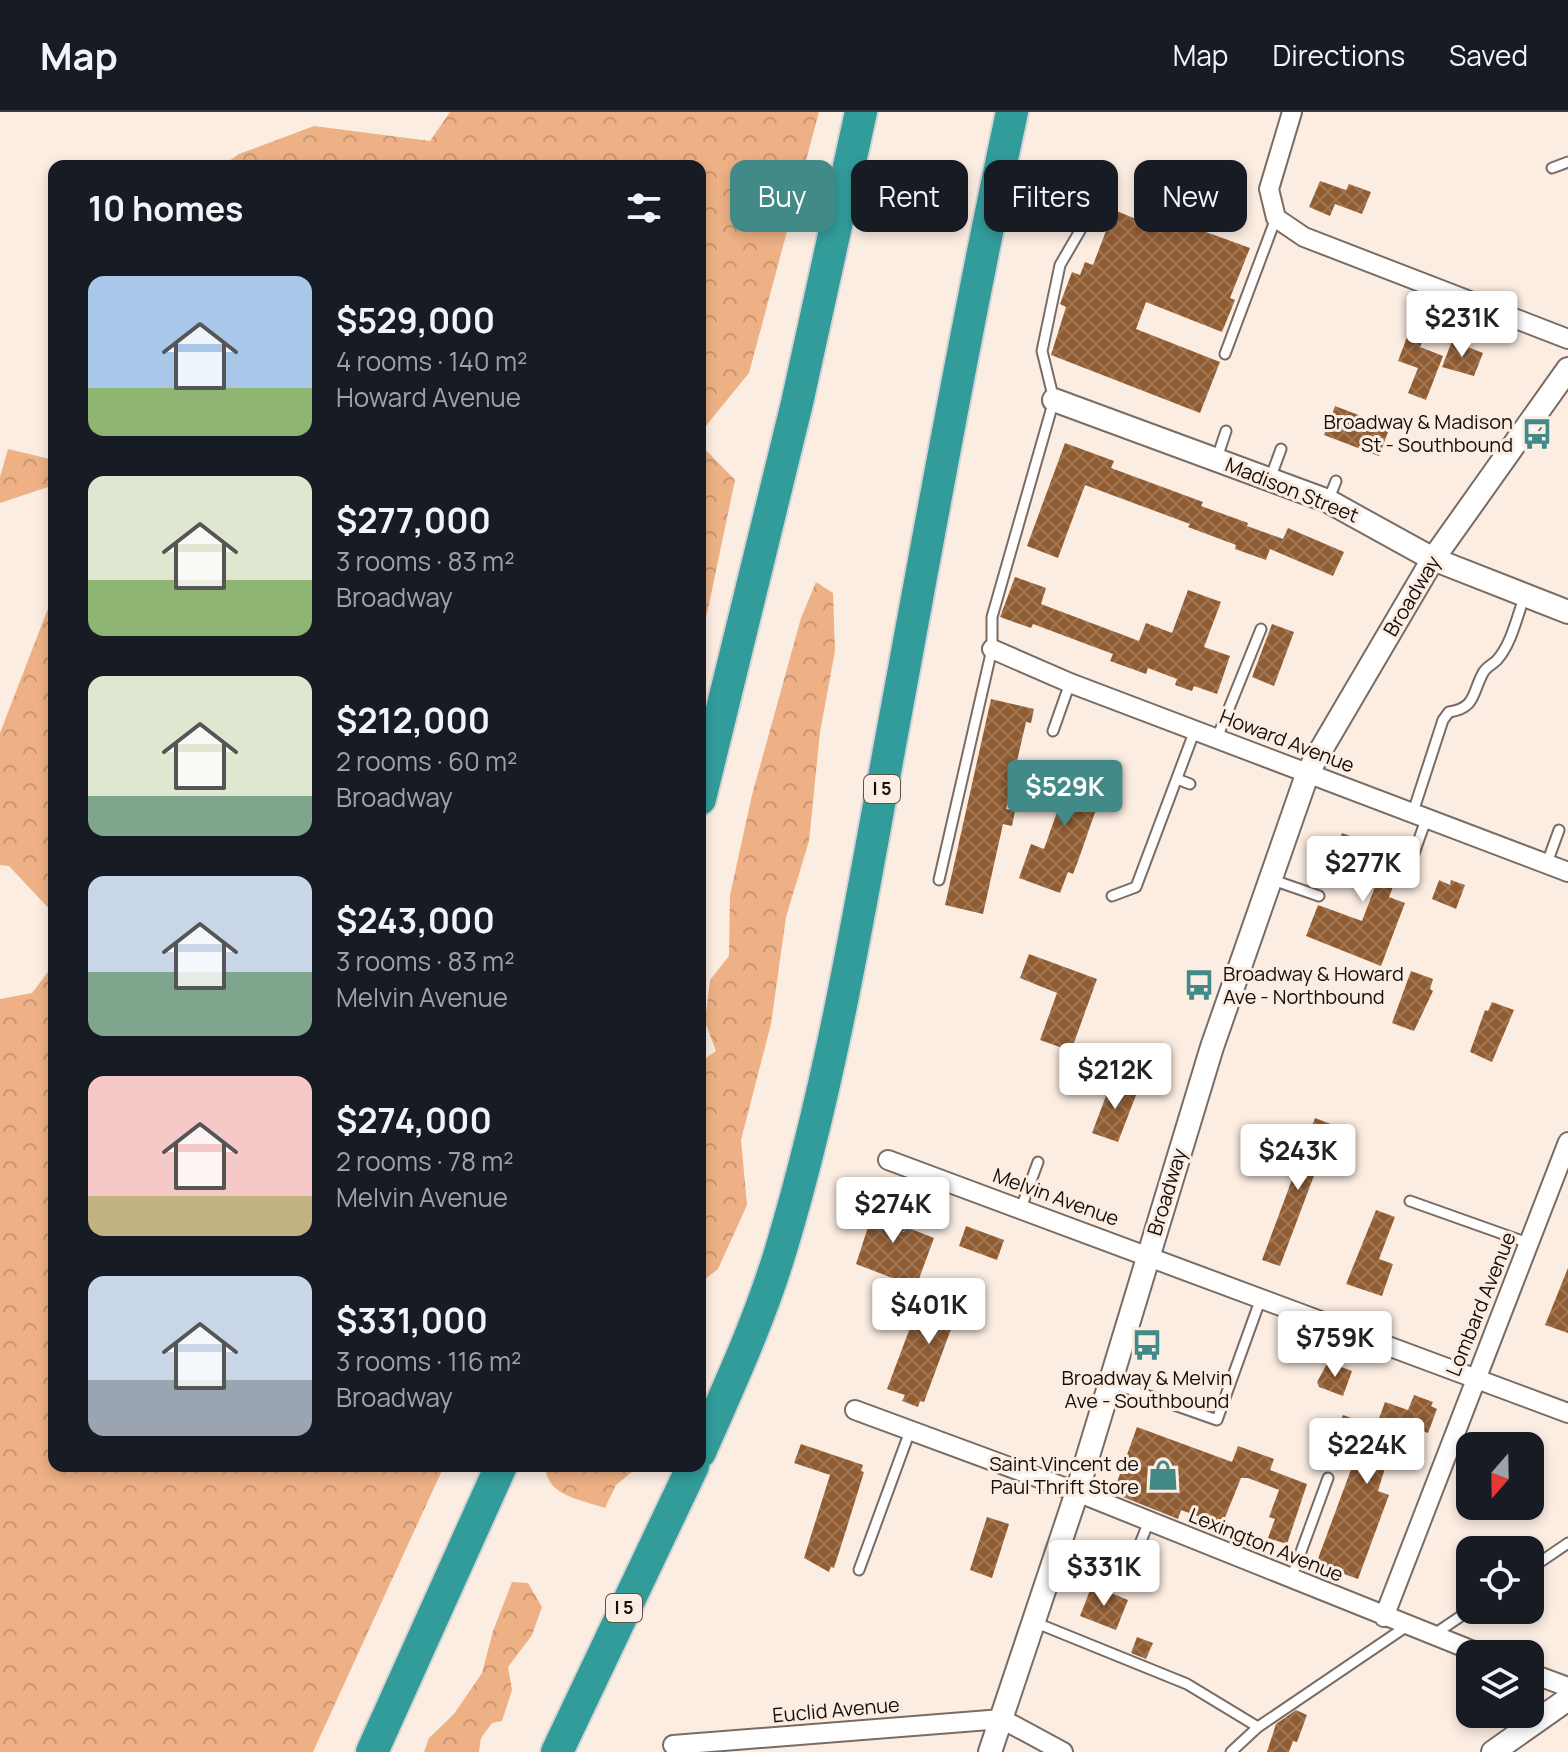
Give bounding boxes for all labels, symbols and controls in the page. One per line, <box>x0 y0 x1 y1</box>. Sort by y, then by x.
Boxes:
text: Map <box>40 29 118 81</box>
text: Map <box>1173 36 1228 74</box>
text: Directions <box>1272 36 1405 74</box>
text: Saved <box>1449 36 1528 74</box>
chip: Buy <box>730 160 835 232</box>
chip: Rent <box>851 160 968 232</box>
chip: Filters <box>984 160 1118 232</box>
chip: New <box>1134 160 1247 232</box>
text: 10 homes <box>88 185 244 231</box>
icon: filters <box>622 186 666 230</box>
pin: $231K <box>1406 291 1518 359</box>
text: $529,000 <box>336 297 495 343</box>
text: $231K <box>1424 299 1500 335</box>
icon: home <box>152 308 248 404</box>
text: 4 rooms · 140 m² <box>336 343 527 379</box>
text: Howard Avenue <box>336 379 521 415</box>
place label: Broadway & Madison St - Southbound <box>1323 408 1513 458</box>
bus stop icon: Broadway & Madison St - Southbound <box>1520 417 1554 451</box>
street label: Madison Street <box>1222 451 1363 529</box>
text: $277,000 <box>336 497 491 543</box>
icon: home <box>152 508 248 604</box>
text: 3 rooms · 83 m² <box>336 543 515 579</box>
street label: Broadway <box>1377 550 1447 641</box>
text: Broadway <box>336 579 453 615</box>
text: $212,000 <box>336 697 490 743</box>
street label: Howard Avenue <box>1216 702 1358 779</box>
icon: home <box>152 708 248 804</box>
text: 2 rooms · 60 m² <box>336 743 518 779</box>
pin: $529K <box>1009 760 1121 828</box>
text: $529K <box>1025 768 1105 804</box>
road number: I 5 <box>864 775 900 803</box>
text: Broadway <box>336 779 453 815</box>
pin: $277K <box>1307 836 1419 904</box>
text: $277K <box>1325 844 1401 880</box>
text: $243,000 <box>336 897 495 943</box>
icon: home <box>152 908 248 1004</box>
text: 3 rooms · 83 m² <box>336 943 515 979</box>
place label: Broadway & Howard Ave - Northbound <box>1223 960 1404 1010</box>
bus stop icon: Broadway & Howard Ave - Northbound <box>1182 968 1216 1002</box>
text: Melvin Avenue <box>336 979 508 1015</box>
pin: $212K <box>1059 1043 1171 1111</box>
text: $212K <box>1077 1051 1153 1087</box>
text: $274,000 <box>336 1097 492 1143</box>
icon: home <box>152 1108 248 1204</box>
pin: $243K <box>1242 1124 1354 1192</box>
text: $243K <box>1258 1132 1338 1168</box>
text: 2 rooms · 78 m² <box>336 1143 514 1179</box>
street label: Broadway <box>1140 1145 1193 1239</box>
street label: Melvin Avenue <box>989 1161 1123 1232</box>
pin: $274K <box>837 1177 949 1245</box>
text: Melvin Avenue <box>336 1179 508 1215</box>
text: $274K <box>854 1185 932 1221</box>
street label: Lombard Avenue <box>1439 1228 1522 1380</box>
pin: $401K <box>873 1278 985 1346</box>
text: $401K <box>890 1286 968 1322</box>
text: $331,000 <box>336 1297 488 1343</box>
icon: home <box>152 1308 248 1404</box>
pin: $759K <box>1279 1311 1391 1379</box>
text: $759K <box>1296 1319 1374 1355</box>
bus stop icon: Broadway & Melvin Ave - Southbound <box>1130 1328 1164 1362</box>
text: 3 rooms · 116 m² <box>336 1343 522 1379</box>
place label: Broadway & Melvin Ave - Southbound <box>1062 1364 1232 1414</box>
text: Broadway <box>336 1379 453 1415</box>
pin: $224K <box>1311 1418 1423 1486</box>
text: $224K <box>1327 1426 1407 1462</box>
north arrow <box>1456 1432 1544 1520</box>
map controls <box>1456 1432 1544 1728</box>
place label: Saint Vincent de Paul Thrift Store <box>989 1450 1139 1500</box>
shop icon: Saint Vincent de Paul Thrift Store <box>1146 1458 1180 1492</box>
street label: Lexington Avenue <box>1185 1501 1347 1588</box>
button: locate <box>1456 1536 1544 1624</box>
pin: $331K <box>1048 1540 1160 1608</box>
text: $331K <box>1067 1548 1141 1584</box>
road number: I 5 <box>606 1594 642 1622</box>
button: layers <box>1456 1640 1544 1728</box>
street label: Euclid Avenue <box>771 1690 901 1729</box>

